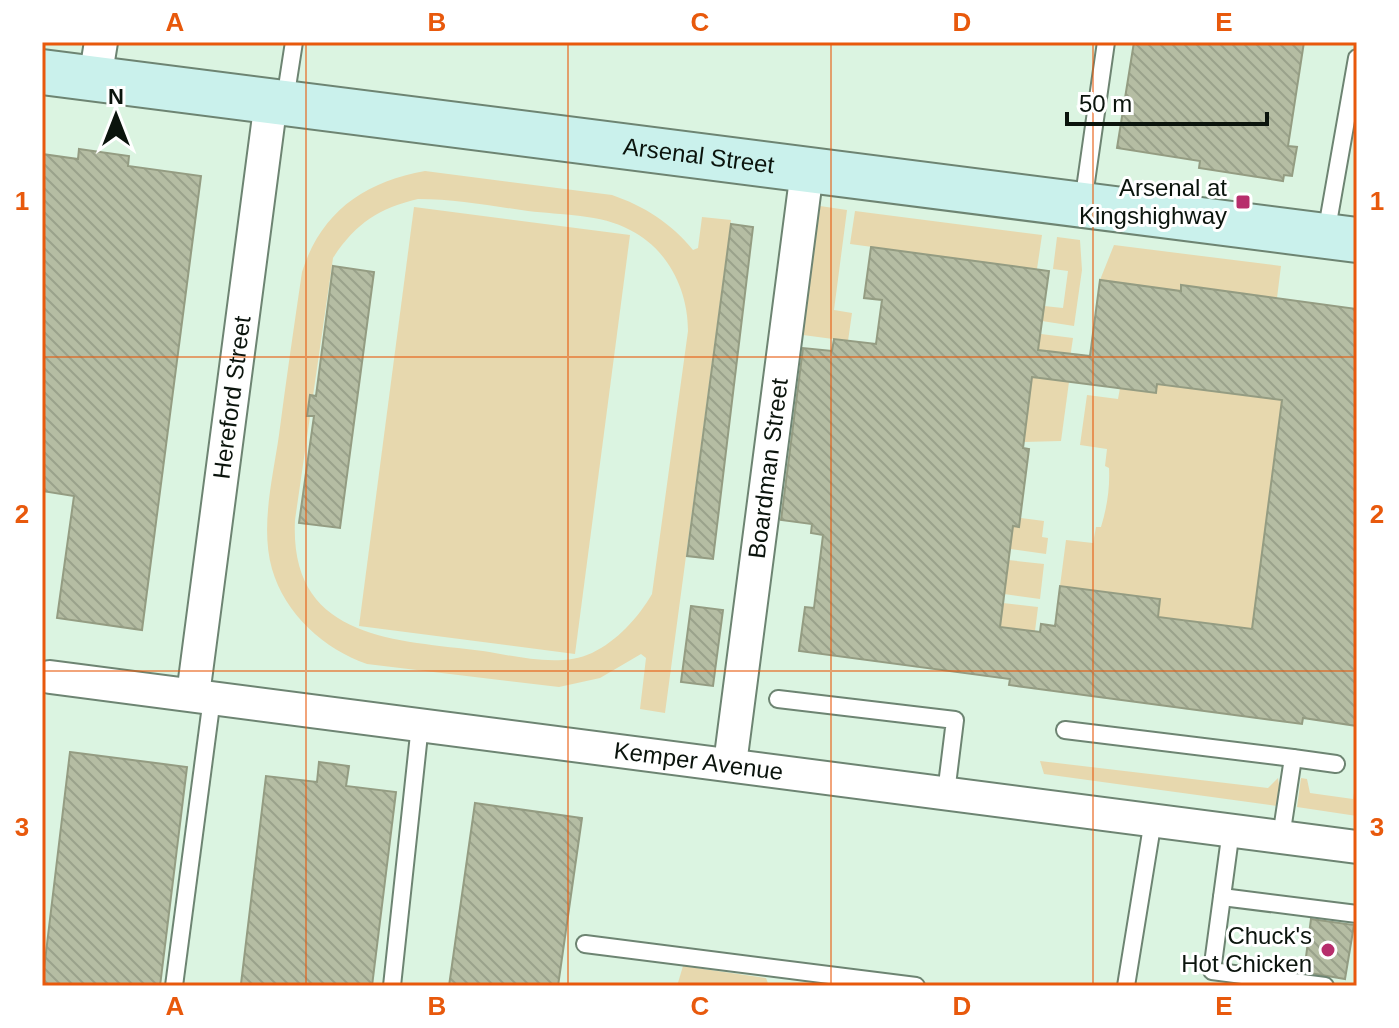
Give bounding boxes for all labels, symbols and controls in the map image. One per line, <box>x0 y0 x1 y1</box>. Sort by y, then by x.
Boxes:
text: A <box>166 7 185 37</box>
text: B <box>428 7 446 37</box>
text: C <box>691 7 710 37</box>
text: D <box>953 7 971 37</box>
text: E <box>1215 7 1233 37</box>
north arrow <box>76 76 156 156</box>
scale bar <box>1067 76 1267 126</box>
text: N <box>108 84 124 109</box>
text: 50 m <box>1079 90 1132 117</box>
street label: Arsenal Street <box>622 132 776 178</box>
place label: Arsenal at Kingshighway <box>1079 174 1227 229</box>
text: 1 <box>15 186 29 216</box>
text: 1 <box>1370 186 1384 216</box>
marker: Arsenal at Kingshighway <box>1234 193 1252 211</box>
street label: Hereford Street <box>207 314 256 481</box>
street label: Boardman Street <box>743 376 793 560</box>
text: 2 <box>15 499 29 529</box>
text: 2 <box>1370 499 1384 529</box>
street label: Kemper Avenue <box>612 736 785 785</box>
text: 3 <box>15 812 29 842</box>
text: 3 <box>1370 812 1384 842</box>
place label: Chuck's Hot Chicken <box>1181 922 1312 977</box>
marker: Chuck's Hot Chicken <box>1319 941 1337 959</box>
text: A <box>166 991 185 1021</box>
text: B <box>428 991 446 1021</box>
text: C <box>691 991 710 1021</box>
text: D <box>953 991 971 1021</box>
text: E <box>1215 991 1233 1021</box>

